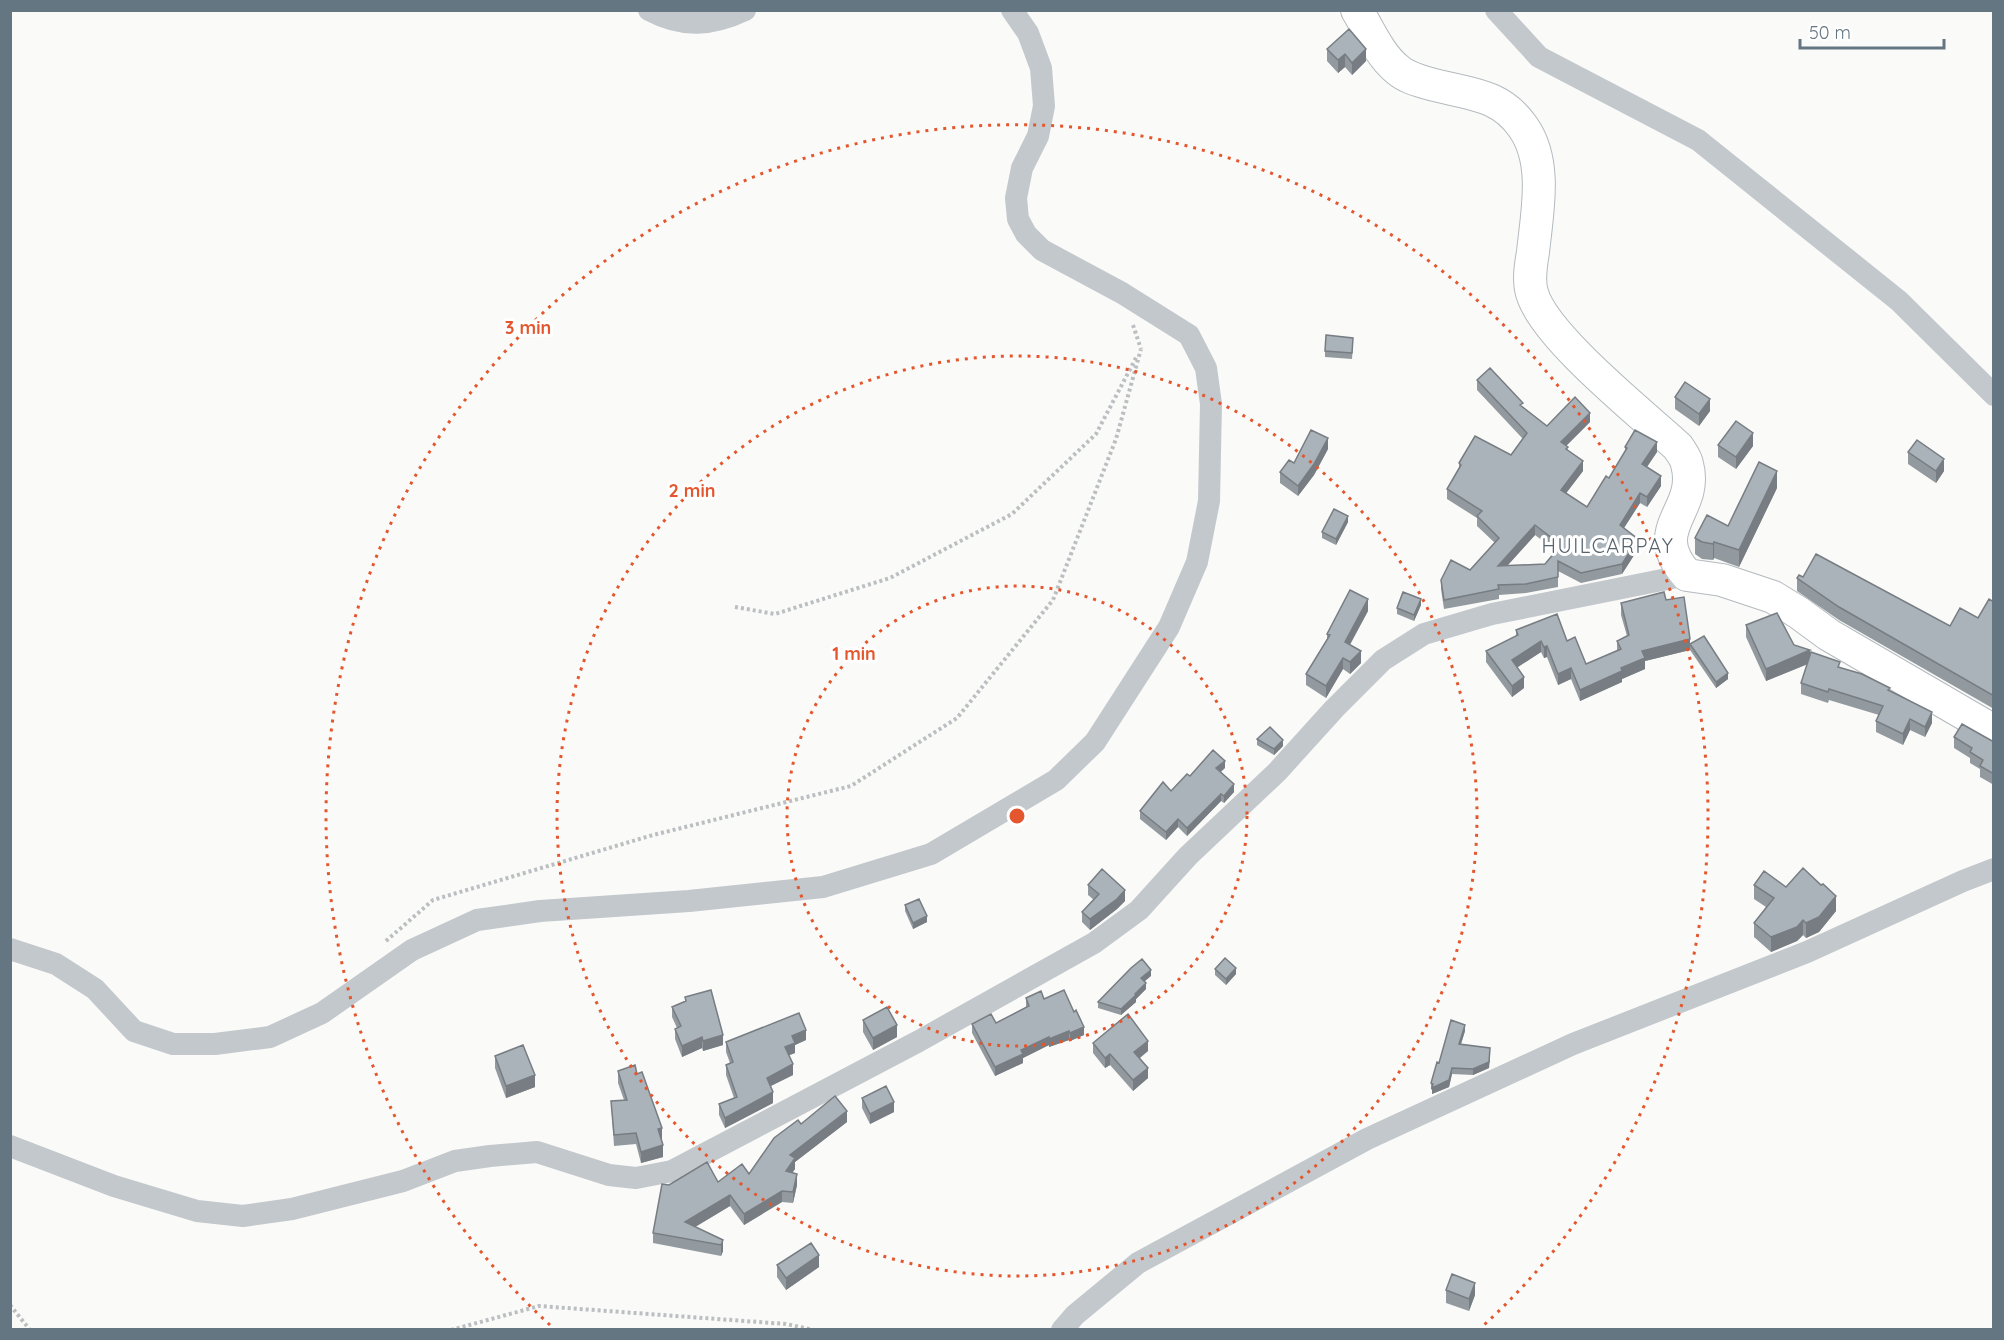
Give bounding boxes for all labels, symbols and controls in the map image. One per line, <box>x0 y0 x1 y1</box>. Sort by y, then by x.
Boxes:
scale bar <box>1800 12 1944 50</box>
text: 50 m <box>1809 21 1851 44</box>
text: 3 min <box>505 316 551 339</box>
text: 2 min <box>669 479 715 502</box>
district label: HUILCARPAY <box>1542 533 1674 558</box>
text: 1 min <box>832 642 876 665</box>
centre of rings <box>1007 806 1027 826</box>

